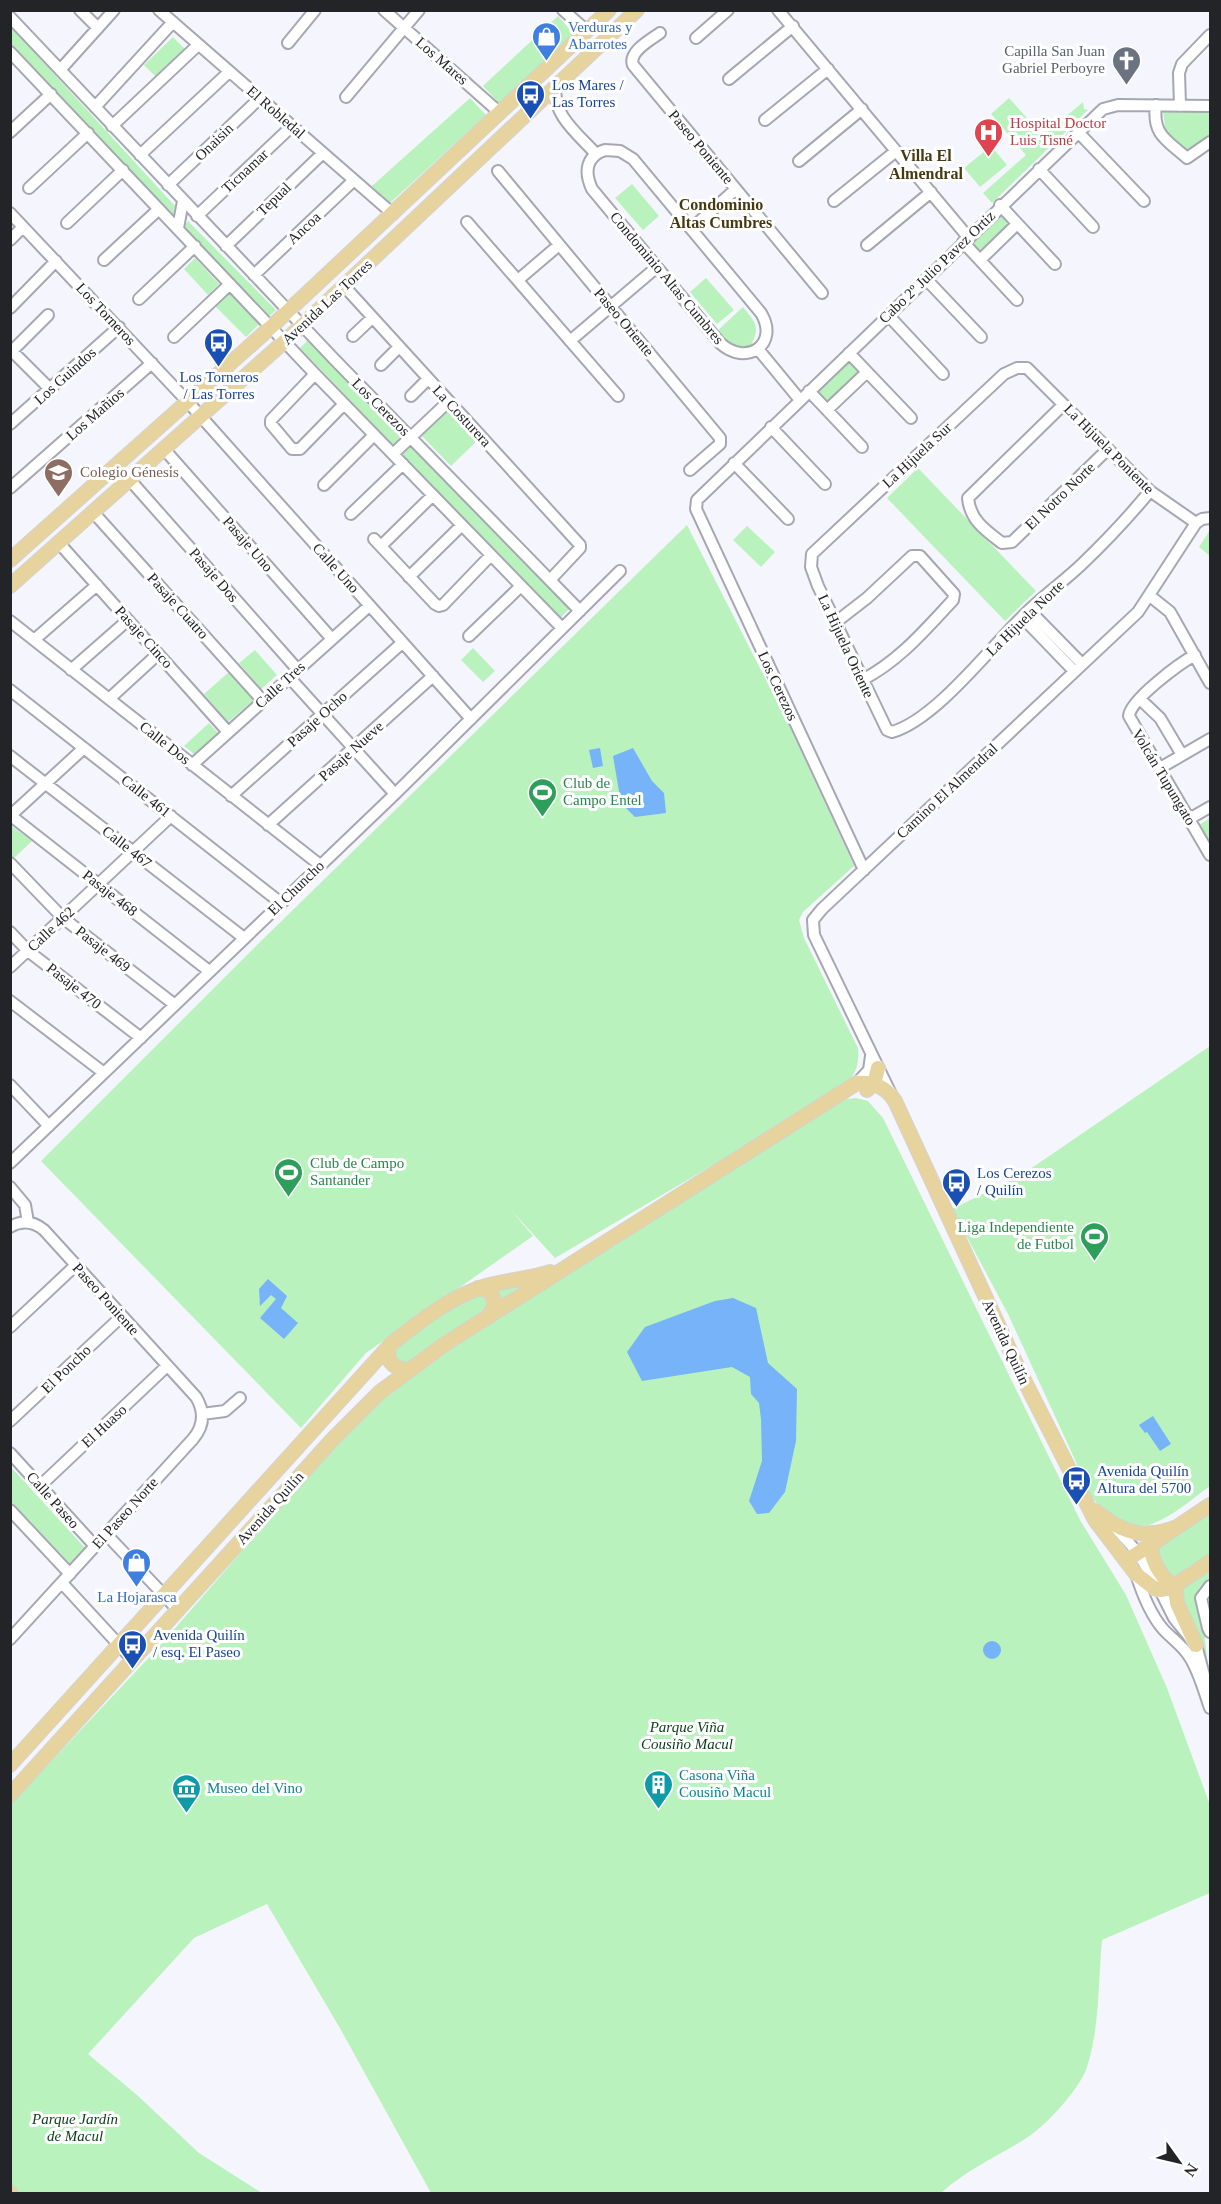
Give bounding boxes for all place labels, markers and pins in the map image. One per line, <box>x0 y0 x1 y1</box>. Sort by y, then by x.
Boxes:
place label: Verduras y Abarrotes <box>568 19 633 52</box>
shop icon: Verduras y Abarrotes <box>531 20 563 62</box>
place label: Capilla San Juan Gabriel Perboyre <box>1002 43 1105 76</box>
church icon: Capilla San Juan Gabriel Perboyre <box>1110 44 1142 86</box>
place label: Los Mares / Las Torres <box>552 77 624 110</box>
bus stop icon: Los Mares / Las Torres <box>515 78 547 120</box>
place label: Hospital Doctor Luis Tisné <box>1010 115 1106 148</box>
hospital icon: Hospital Doctor Luis Tisné <box>973 116 1005 158</box>
bus stop icon: Los Torneros / Las Torres <box>203 326 235 368</box>
place label: Los Torneros / Las Torres <box>179 369 259 402</box>
school or university icon: Colegio Génesis <box>43 456 75 498</box>
place label: Colegio Génesis <box>80 464 179 480</box>
place label: Club de Campo Entel <box>563 775 642 808</box>
sports icon: Club de Campo Entel <box>526 776 558 818</box>
place label: Club de Campo Santander <box>310 1155 404 1188</box>
sports icon: Club de Campo Santander <box>273 1156 305 1198</box>
place label: Los Cerezos / Quilín <box>977 1165 1052 1198</box>
bus stop icon: Los Cerezos / Quilín <box>940 1166 972 1208</box>
place label: Liga Independiente de Futbol <box>958 1219 1074 1252</box>
sports icon: Liga Independiente de Futbol <box>1079 1220 1111 1262</box>
place label: Avenida Quilín Altura del 5700 <box>1097 1463 1191 1496</box>
bus stop icon: Avenida Quilín Altura del 5700 <box>1060 1464 1092 1506</box>
shop icon: La Hojarasca <box>121 1546 153 1588</box>
place label: La Hojarasca <box>97 1589 177 1605</box>
place label: Avenida Quilín / esq. El Paseo <box>153 1627 245 1660</box>
bus stop icon: Avenida Quilín / esq. El Paseo <box>116 1628 148 1670</box>
place label: Casona Viña Cousiño Macul <box>679 1767 771 1800</box>
building icon: Casona Viña Cousiño Macul <box>642 1768 674 1810</box>
museum icon: Museo del Vino <box>170 1772 202 1814</box>
place label: Museo del Vino <box>207 1780 303 1796</box>

